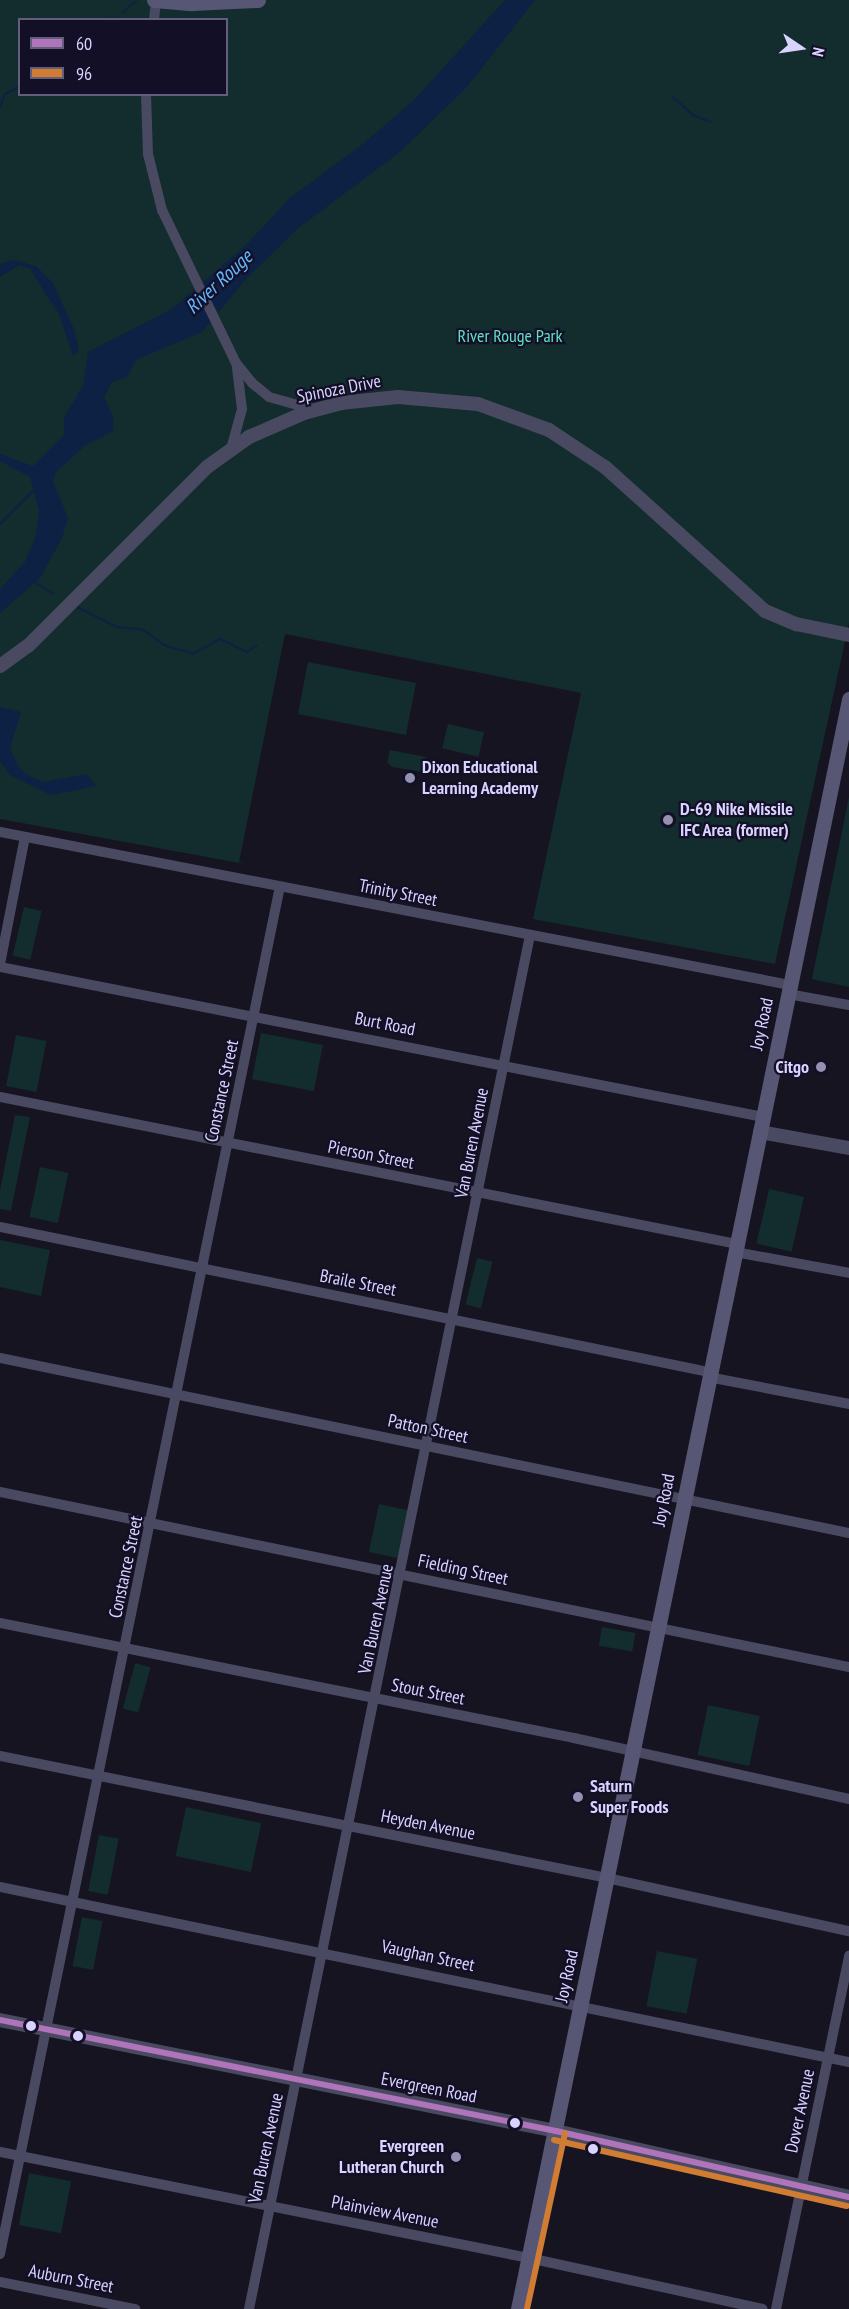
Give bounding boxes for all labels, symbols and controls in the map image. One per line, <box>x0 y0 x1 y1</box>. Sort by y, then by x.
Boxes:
legend <box>18 18 228 96</box>
north arrow <box>771 18 831 78</box>
text: 60 <box>76 32 92 55</box>
text: N <box>808 46 829 59</box>
text: 96 <box>76 62 92 85</box>
water label: River Rouge <box>181 245 257 319</box>
park label: River Rouge Park <box>457 325 563 347</box>
street label: Spinoza Drive <box>295 370 383 408</box>
place label: Dixon Educational Learning Academy <box>422 757 539 800</box>
marker: Dixon Educational Learning Academy <box>403 771 417 785</box>
place label: D-69 Nike Missile IFC Area (former) <box>680 799 793 842</box>
marker: D-69 Nike Missile IFC Area (former) <box>661 813 675 827</box>
street label: Trinity Street <box>357 875 439 911</box>
street label: Joy Road <box>746 996 778 1052</box>
street label: Burt Road <box>353 1008 417 1040</box>
street label: Constance Street <box>201 1038 243 1144</box>
place label: Citgo <box>776 1056 809 1078</box>
marker: Citgo <box>814 1060 828 1074</box>
street label: Van Buren Avenue <box>451 1086 493 1200</box>
street label: Pierson Street <box>326 1136 416 1174</box>
street label: Braile Street <box>318 1265 398 1301</box>
street label: Patton Street <box>386 1410 470 1448</box>
street label: Joy Road <box>648 1472 680 1528</box>
street label: Constance Street <box>105 1514 147 1620</box>
street label: Fielding Street <box>416 1550 510 1590</box>
street label: Van Buren Avenue <box>354 1562 398 1676</box>
street label: Stout Street <box>390 1674 466 1710</box>
place label: Saturn Super Foods <box>590 1776 669 1818</box>
marker: Saturn Super Foods <box>571 1790 585 1804</box>
street label: Heyden Avenue <box>379 1805 477 1845</box>
street label: Vaughan Street <box>380 1936 476 1976</box>
street label: Joy Road <box>551 1948 583 2004</box>
unlabelled marker <box>25 2020 37 2032</box>
unlabelled marker <box>72 2030 84 2042</box>
street label: Dover Avenue <box>781 2067 819 2155</box>
street label: Evergreen Road <box>379 2068 479 2108</box>
street label: Van Buren Avenue <box>244 2091 288 2205</box>
unlabelled marker <box>509 2117 521 2129</box>
place label: Evergreen Lutheran Church <box>339 2136 444 2178</box>
unlabelled marker <box>587 2143 599 2155</box>
marker: Evergreen Lutheran Church <box>449 2150 463 2164</box>
street label: Plainview Avenue <box>329 2191 441 2233</box>
street label: Auburn Street <box>27 2260 115 2298</box>

